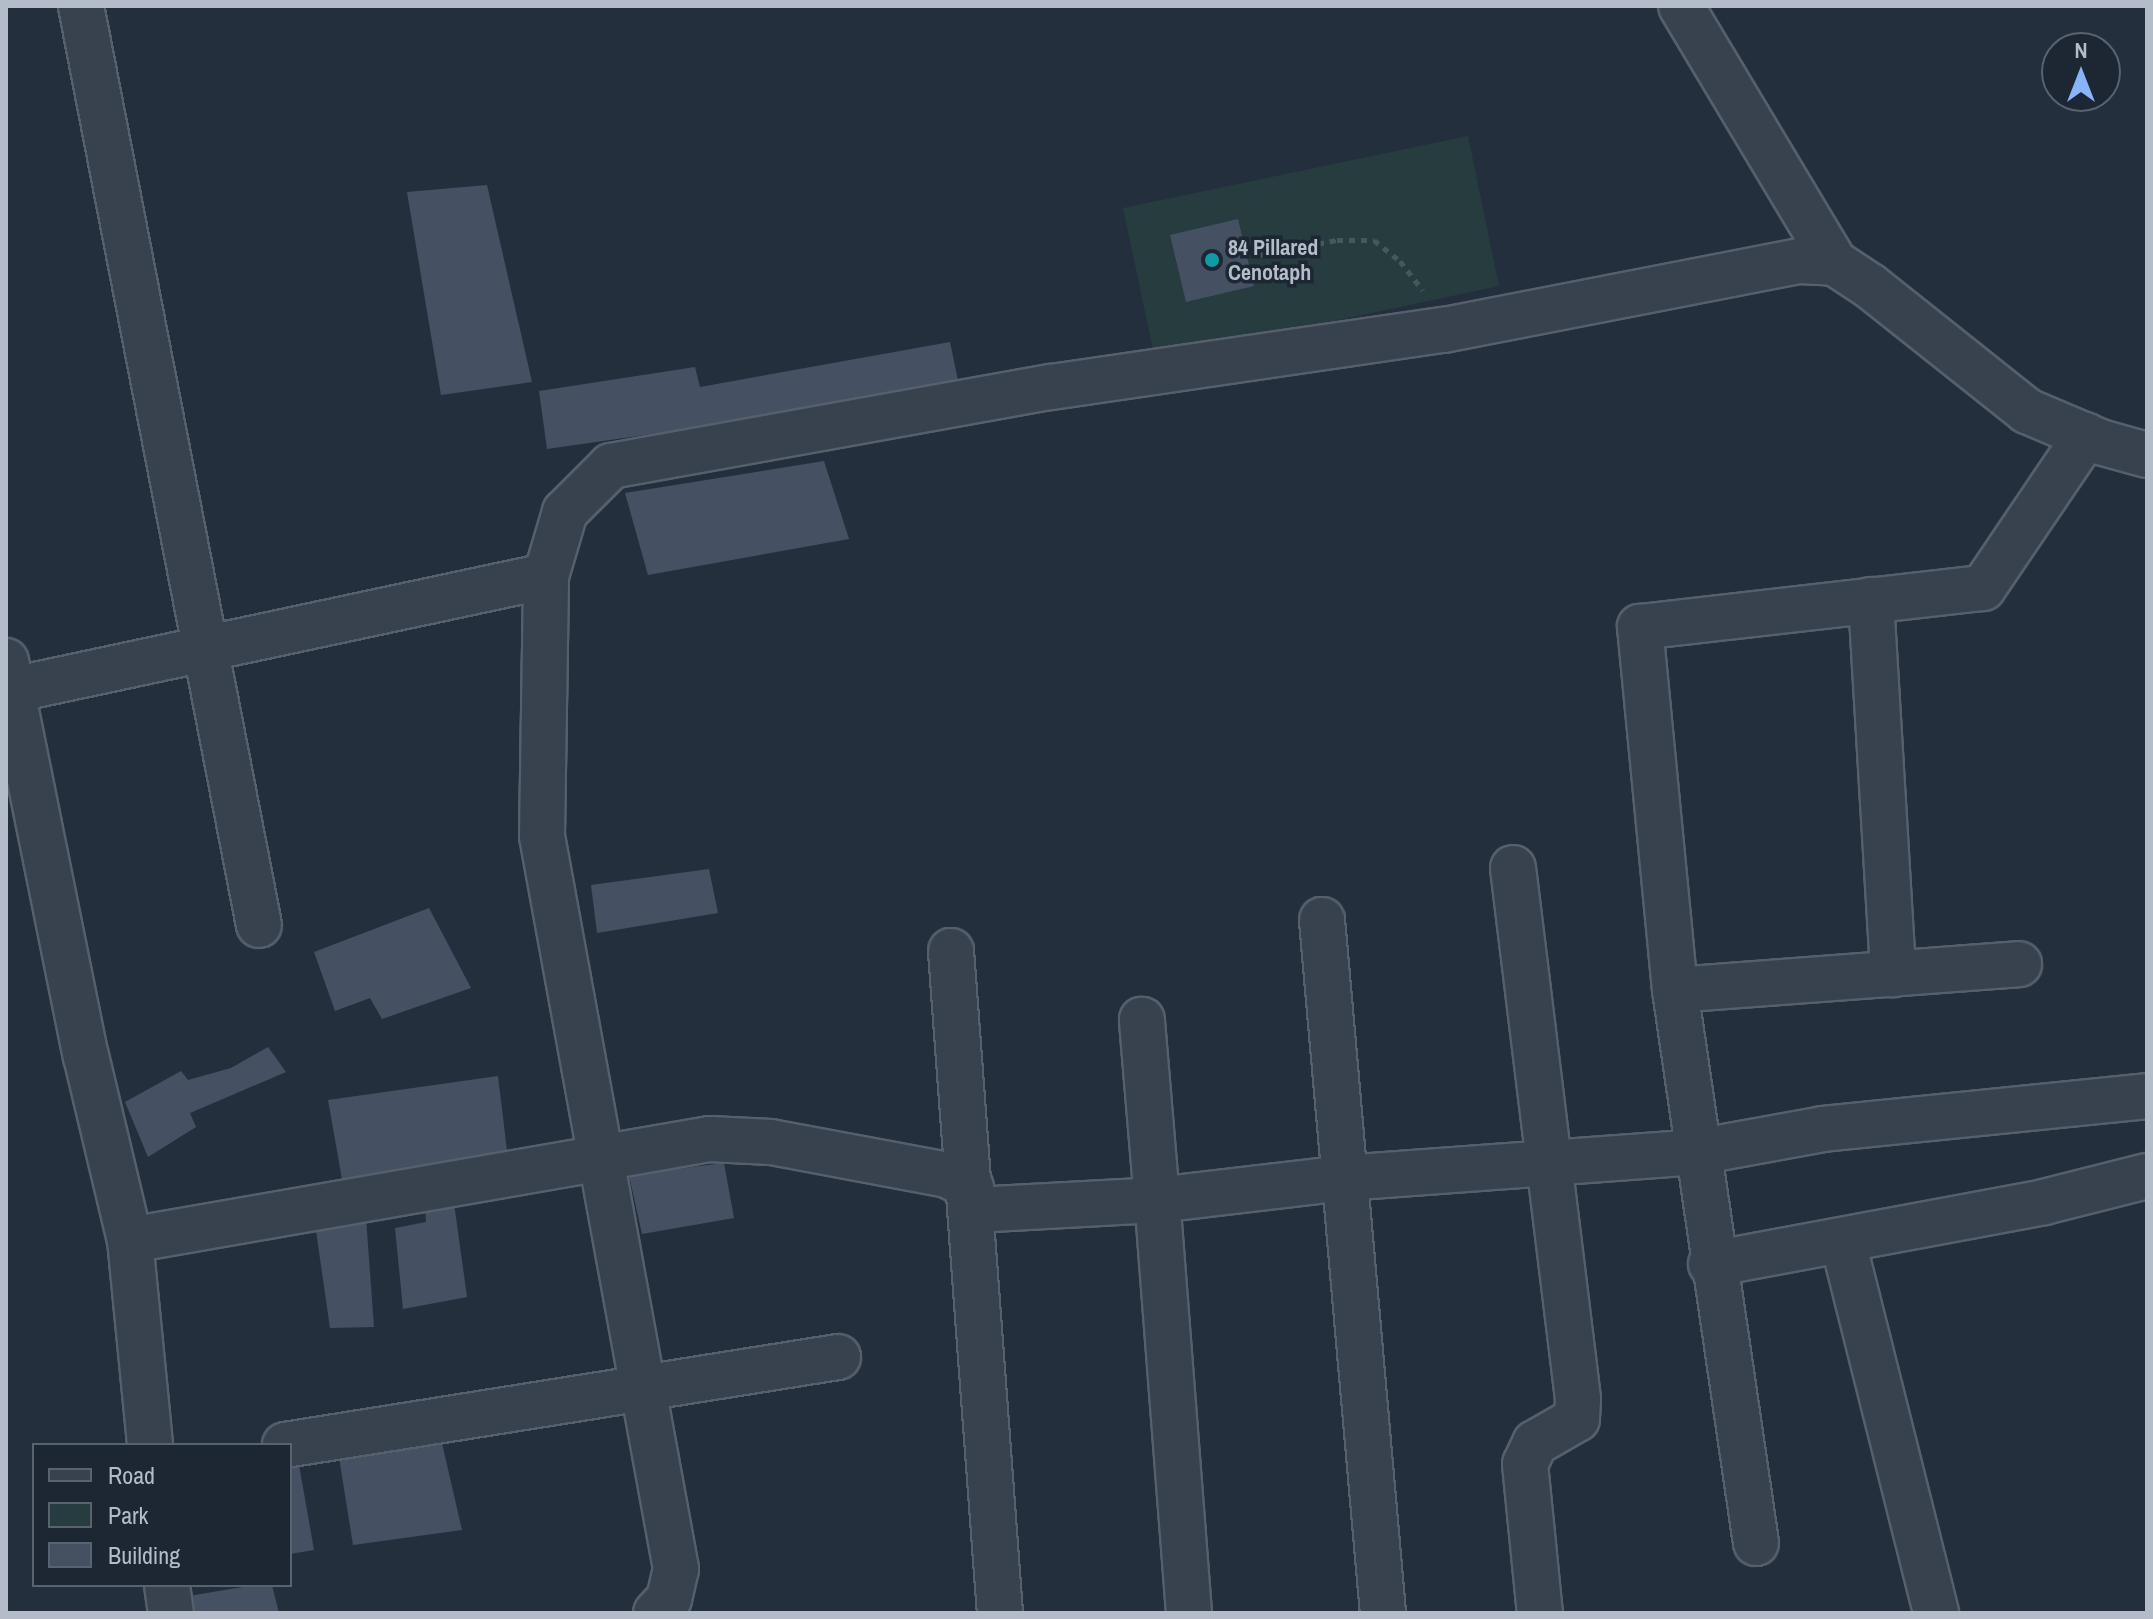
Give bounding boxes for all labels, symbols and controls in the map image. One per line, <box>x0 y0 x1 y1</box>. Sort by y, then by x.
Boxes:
north arrow <box>2041 32 2121 112</box>
text: N <box>2074 35 2088 65</box>
place label: 84 Pillared Cenotaph <box>1228 234 1318 286</box>
marker: 84 Pillared Cenotaph <box>1203 251 1221 269</box>
legend <box>32 1443 292 1587</box>
text: Road <box>108 1459 155 1491</box>
text: Park <box>108 1499 148 1531</box>
text: Building <box>108 1539 180 1571</box>

